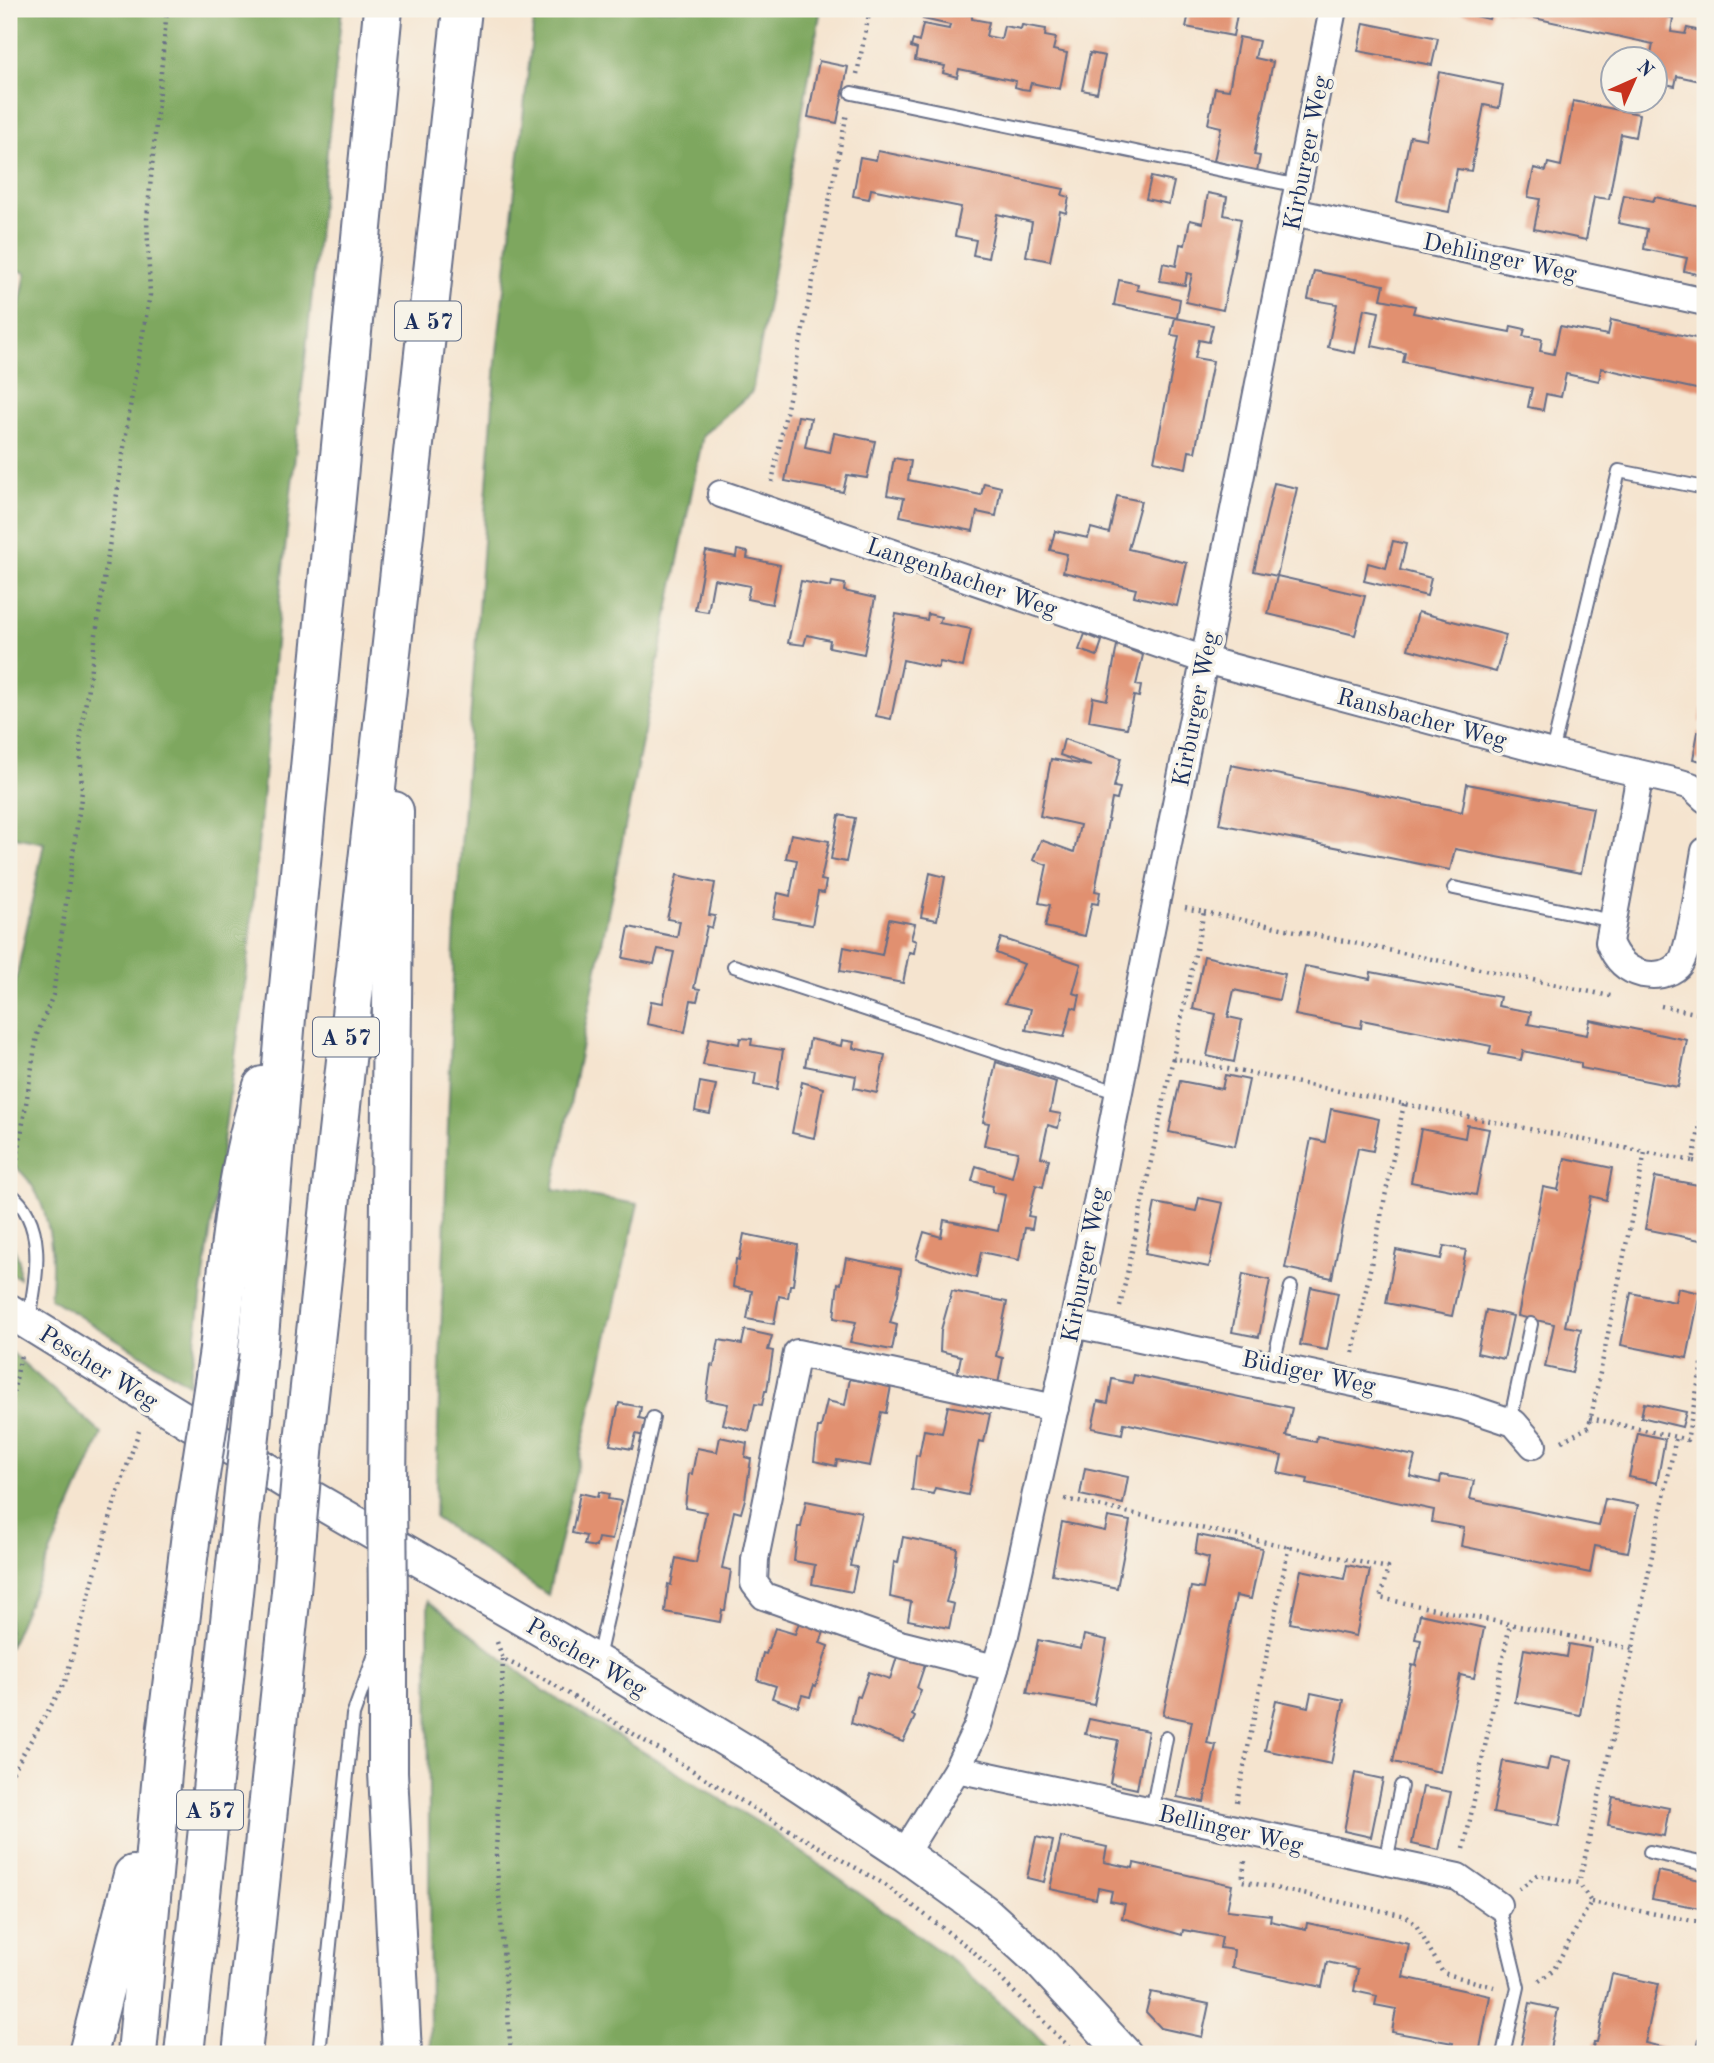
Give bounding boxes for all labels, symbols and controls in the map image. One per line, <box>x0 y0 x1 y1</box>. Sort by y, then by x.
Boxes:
north arrow <box>1598 46 1668 116</box>
text: N <box>1632 58 1656 82</box>
street label: Kirburger Weg <box>1281 74 1335 233</box>
street label: Dehlinger Weg <box>1420 231 1579 287</box>
road number: A 57 <box>395 302 461 340</box>
street label: Langenbacher Weg <box>863 535 1060 623</box>
street label: Kirburger Weg <box>1170 630 1224 789</box>
street label: Ransbacher Weg <box>1334 686 1509 754</box>
road number: A 57 <box>313 1018 379 1056</box>
street label: Kirburger Weg <box>1059 1186 1113 1345</box>
street label: Pescher Weg <box>34 1323 162 1415</box>
street label: Büdiger Weg <box>1239 1348 1378 1400</box>
street label: Pescher Weg <box>522 1615 650 1703</box>
road number: A 57 <box>177 1790 243 1829</box>
street label: Bellinger Weg <box>1156 1803 1305 1859</box>

